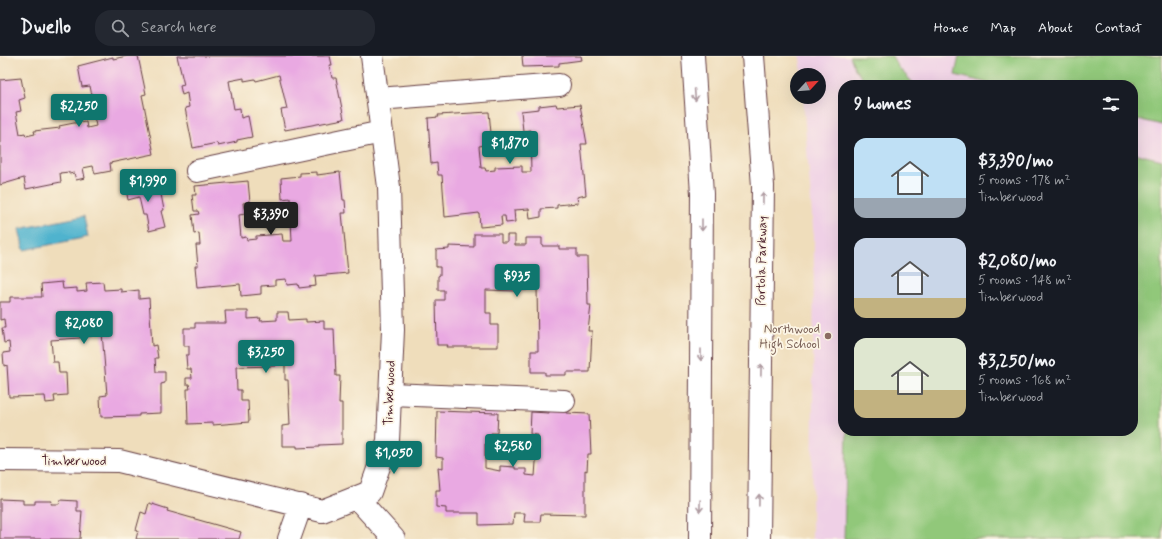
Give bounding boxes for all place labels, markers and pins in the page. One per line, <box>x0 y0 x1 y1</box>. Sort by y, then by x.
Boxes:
pin: $2,250 <box>46 94 112 128</box>
pin: $1,870 <box>477 131 543 165</box>
pin: $1,990 <box>115 169 181 203</box>
pin: $3,390 <box>238 202 304 236</box>
pin: $935 <box>493 264 541 298</box>
pin: $2,080 <box>51 311 117 345</box>
place label: Northwood High School <box>759 321 820 355</box>
marker: Northwood High School <box>823 331 833 341</box>
pin: $3,250 <box>233 340 299 374</box>
pin: $2,580 <box>480 434 546 468</box>
pin: $1,050 <box>361 441 427 475</box>

